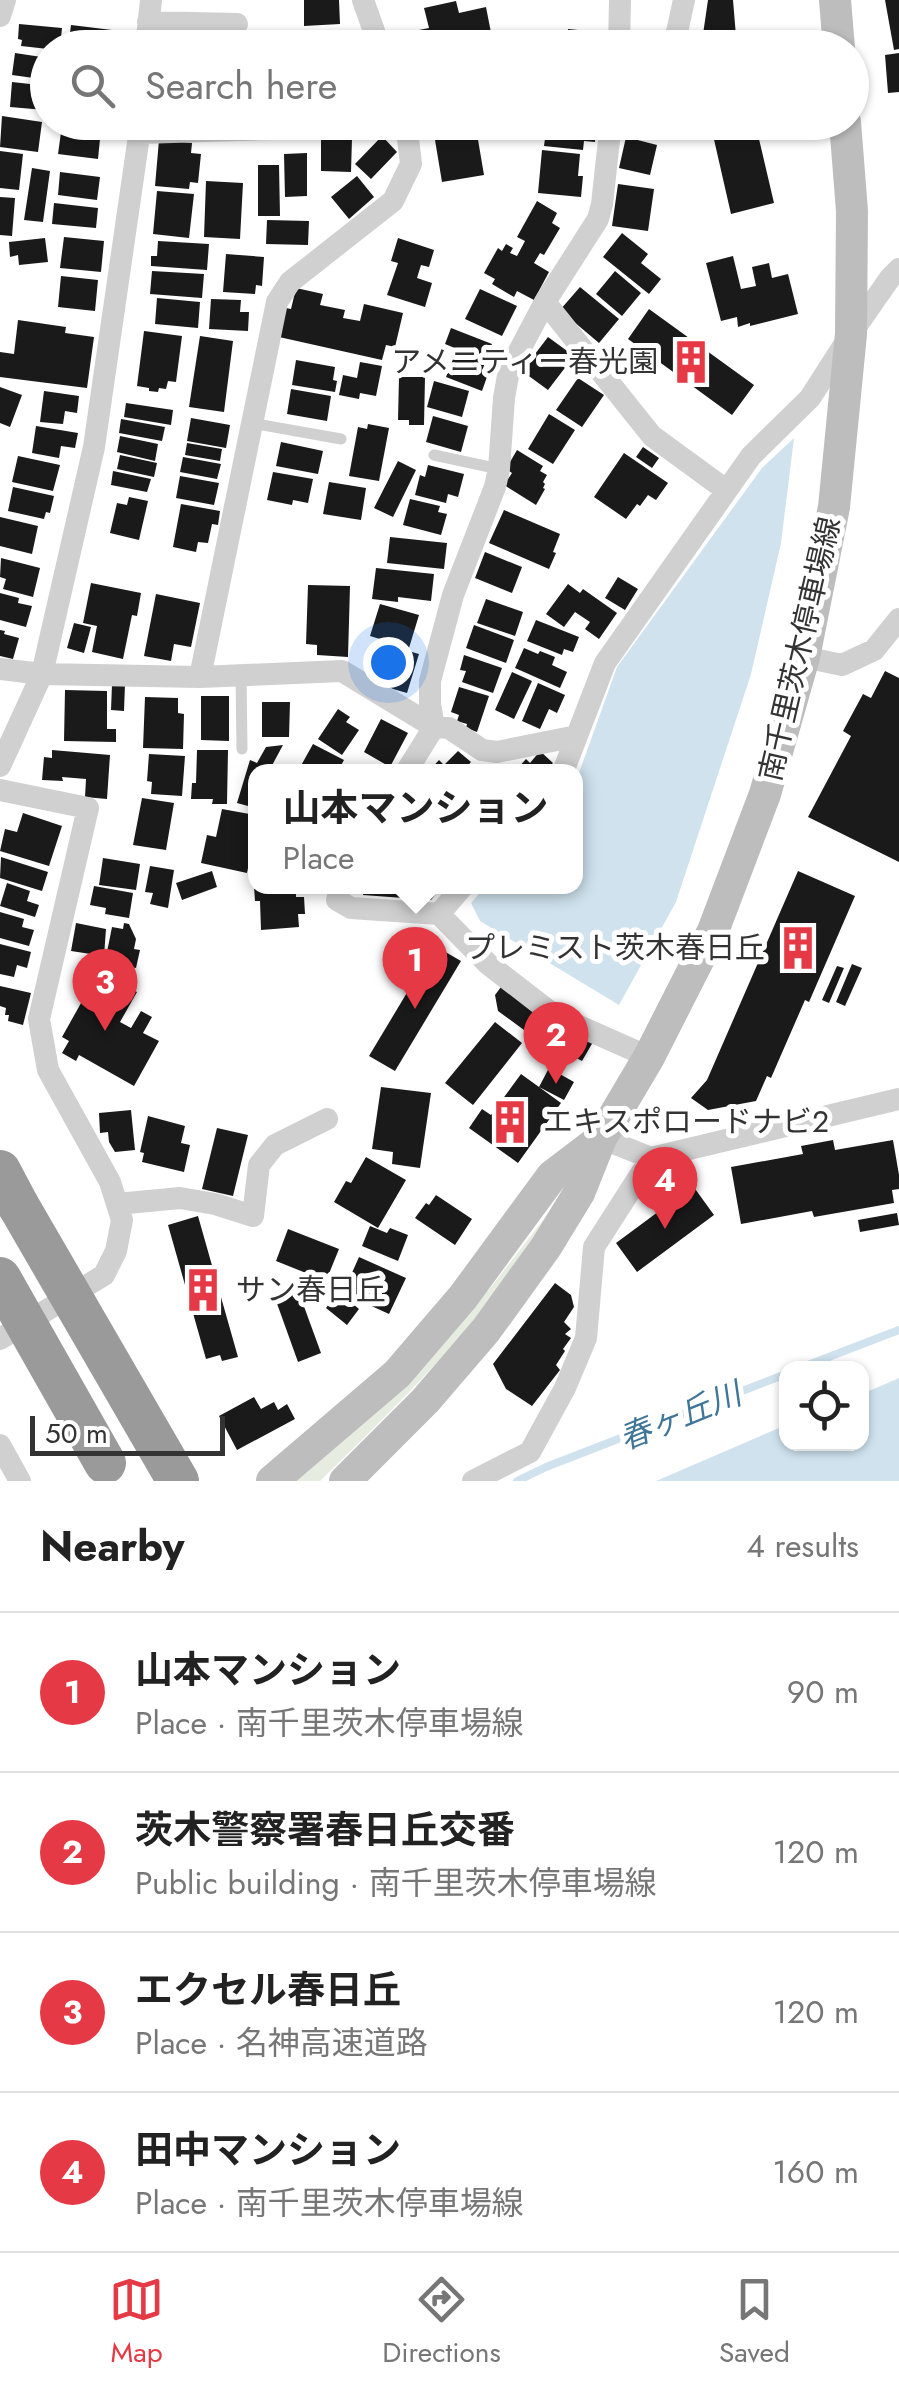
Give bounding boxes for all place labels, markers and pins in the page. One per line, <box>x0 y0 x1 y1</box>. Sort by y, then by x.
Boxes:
building icon: アメニティー春光園 <box>667 338 715 386</box>
place label: アメニティー春光園 <box>391 340 658 383</box>
building icon: プレミスト茨木春日丘 <box>774 924 822 972</box>
pin: 1 <box>382 926 448 1009</box>
place label: プレミスト茨木春日丘 <box>465 926 765 969</box>
pin: 3 <box>72 948 138 1031</box>
pin: 2 <box>524 1002 588 1084</box>
building icon: エキスポロードナビ2 <box>486 1098 534 1146</box>
place label: エキスポロードナビ2 <box>543 1100 829 1143</box>
pin: 4 <box>632 1146 698 1229</box>
building icon: サン春日丘 <box>179 1266 227 1314</box>
place label: サン春日丘 <box>236 1268 386 1311</box>

